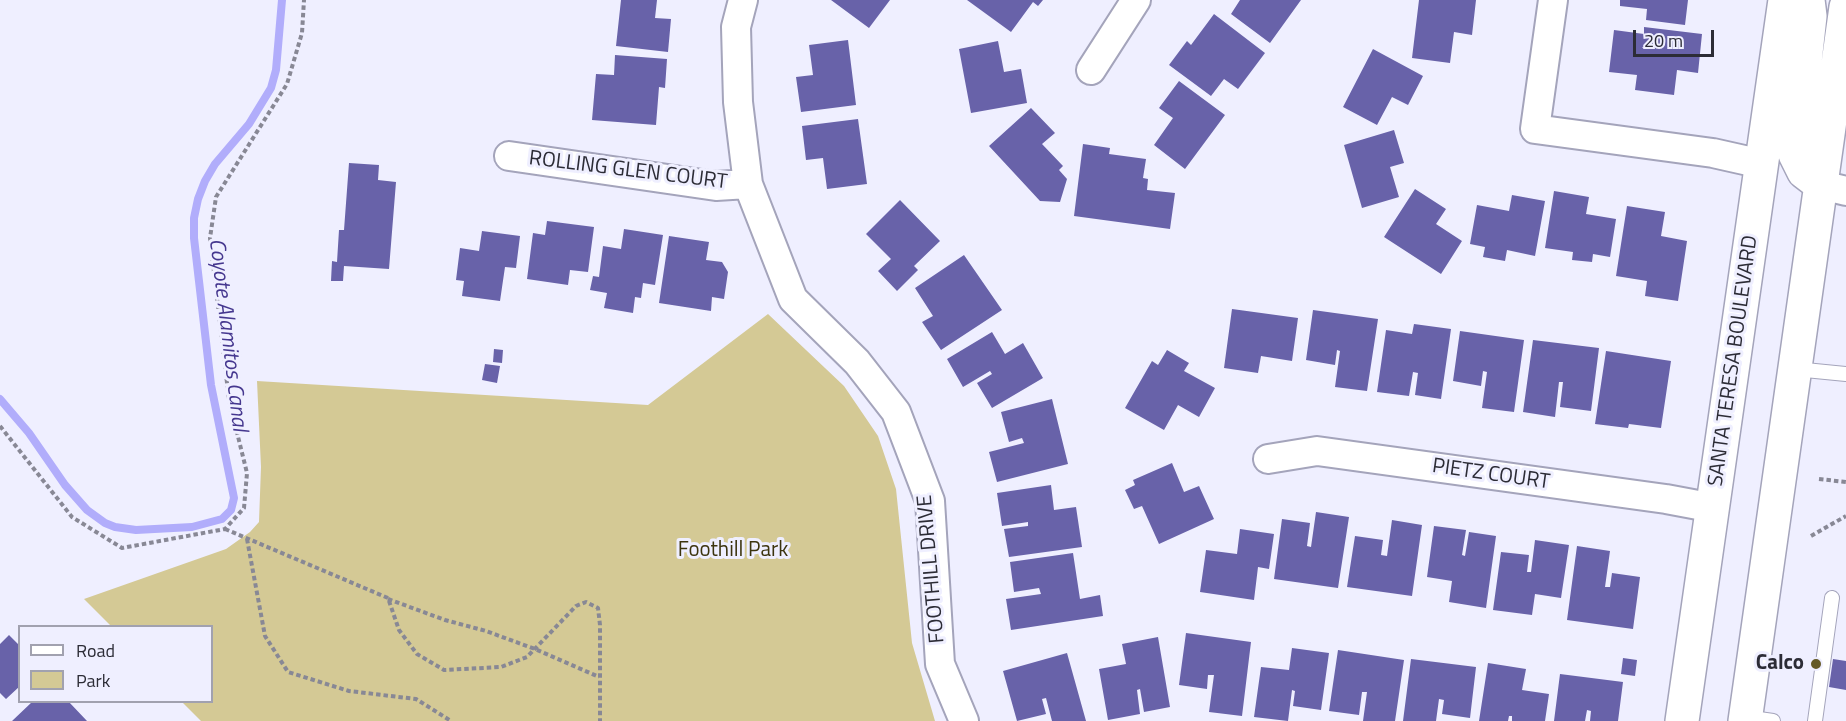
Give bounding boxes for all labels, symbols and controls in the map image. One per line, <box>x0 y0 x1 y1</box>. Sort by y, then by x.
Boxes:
scale bar <box>1636 18 1717 56</box>
text: 20 m <box>1644 27 1683 54</box>
street label: ROLLING GLEN COURT <box>527 146 729 196</box>
street label: SANTA TERESA BOULEVARD <box>1704 234 1764 488</box>
water label: Coyote Alamitos Canal <box>202 237 252 433</box>
street label: PIETZ COURT <box>1431 454 1551 496</box>
street label: FOOTHILL DRIVE <box>913 494 951 644</box>
park label: Foothill Park <box>678 538 788 564</box>
legend <box>18 625 213 703</box>
text: Road <box>76 637 115 664</box>
place label: Calco <box>1756 651 1804 677</box>
marker: Calco <box>1809 657 1823 671</box>
text: Park <box>76 667 110 694</box>

